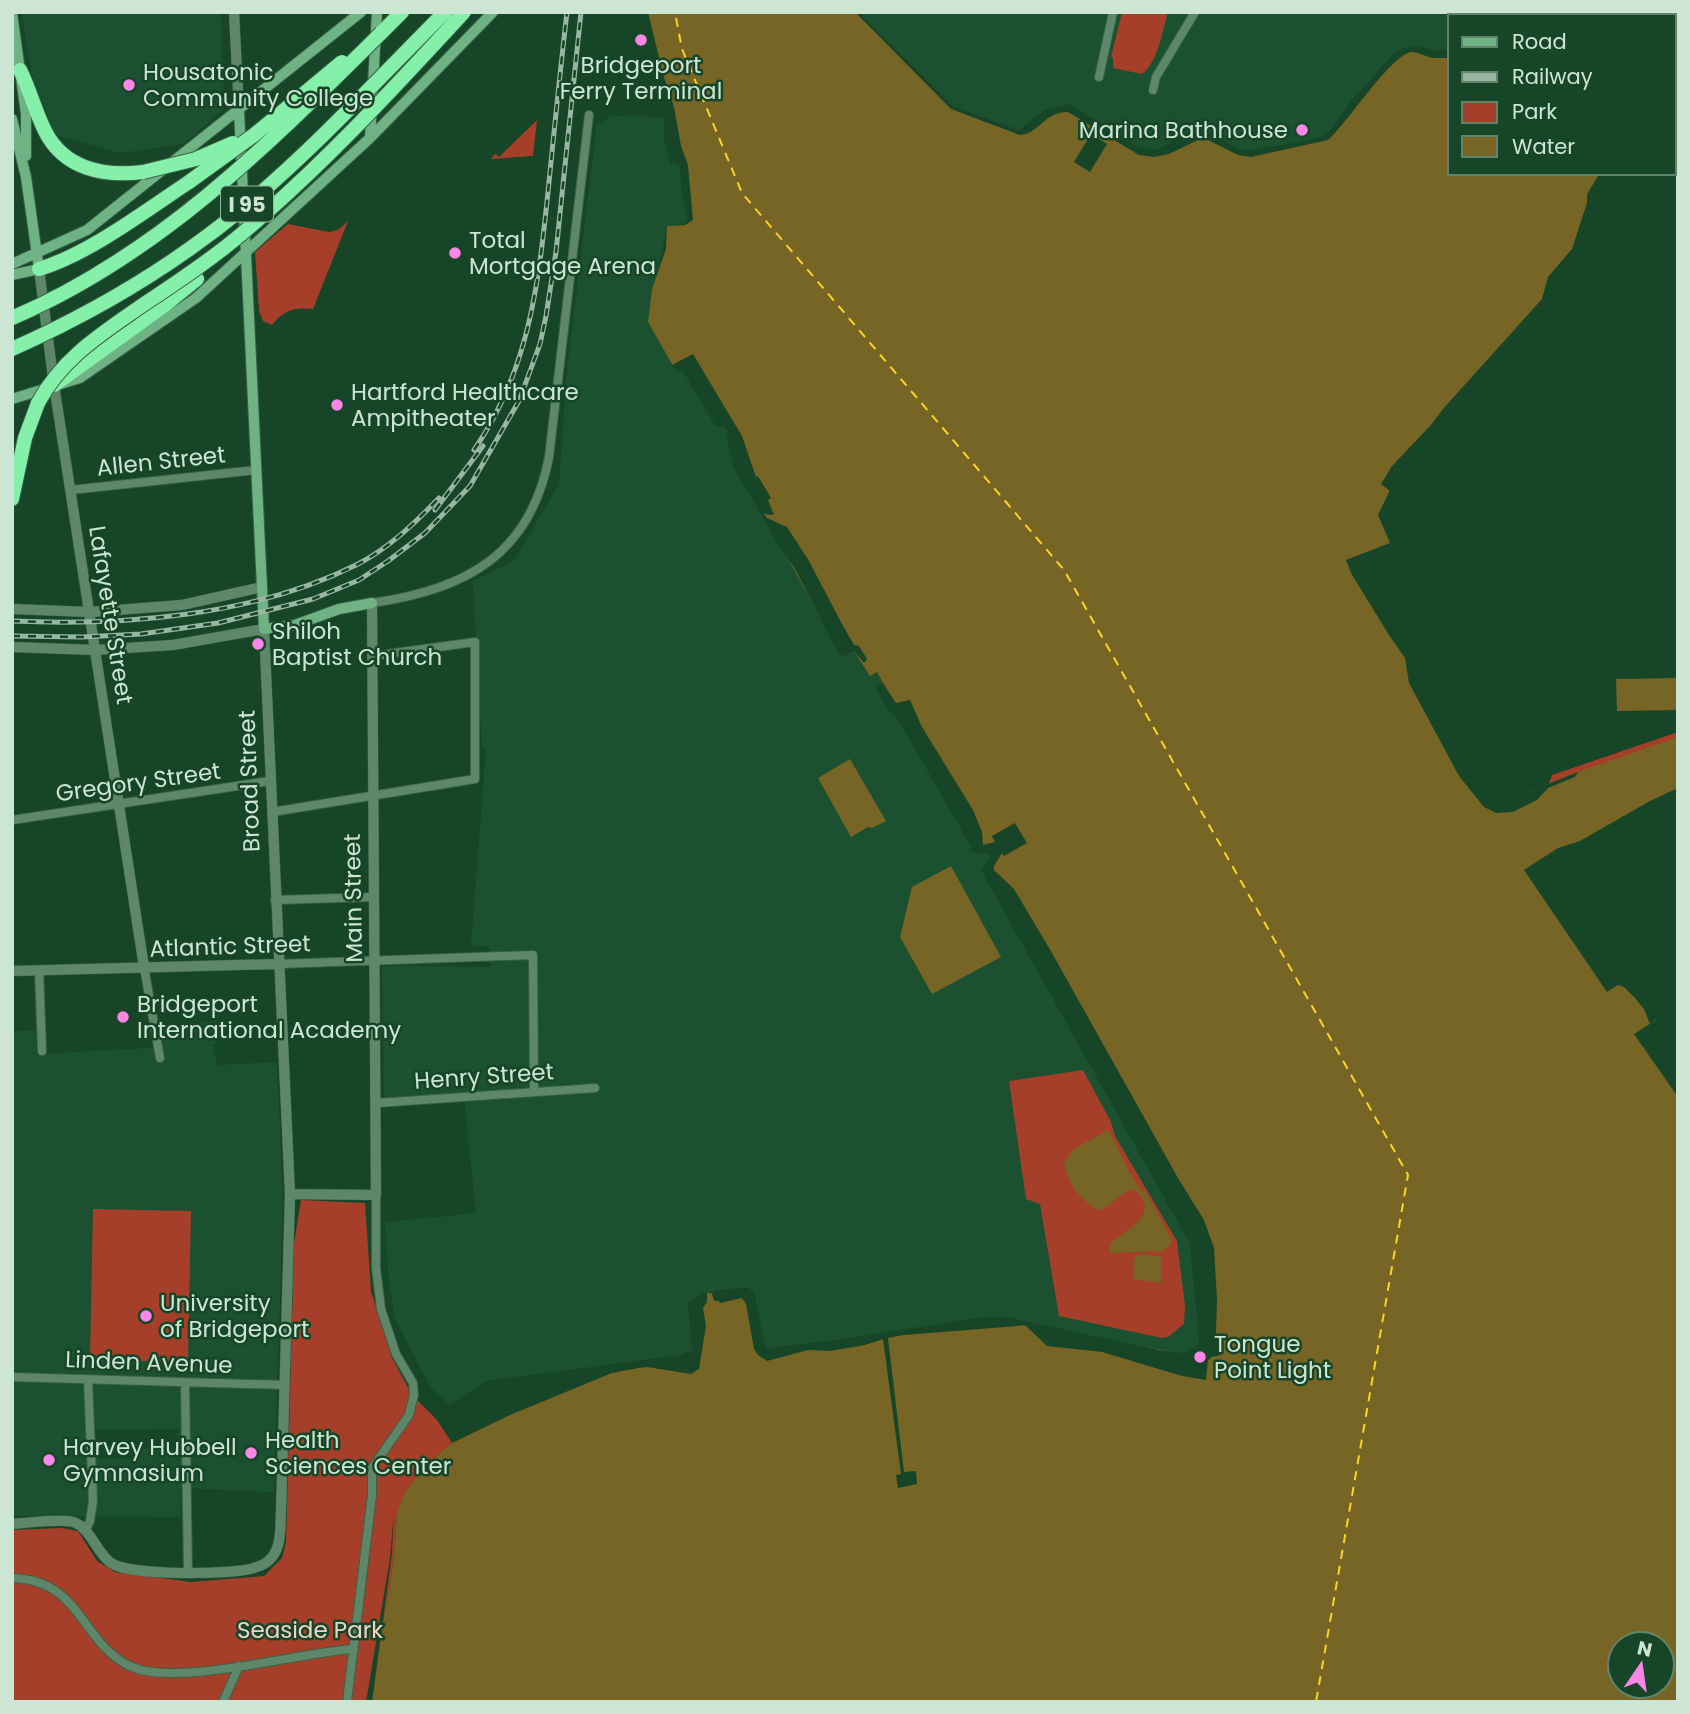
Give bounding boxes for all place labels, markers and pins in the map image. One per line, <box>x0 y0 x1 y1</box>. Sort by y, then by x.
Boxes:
marker: Bridgeport Ferry Terminal <box>633 32 649 48</box>
place label: Bridgeport Ferry Terminal <box>560 49 722 107</box>
place label: Housatonic Community College <box>143 56 373 114</box>
marker: Housatonic Community College <box>121 77 137 93</box>
place label: Marina Bathhouse <box>1079 114 1288 146</box>
marker: Marina Bathhouse <box>1294 122 1310 138</box>
place label: Total Mortgage Arena <box>469 224 656 282</box>
marker: Total Mortgage Arena <box>447 245 463 261</box>
place label: Hartford Healthcare Ampitheater <box>351 376 579 434</box>
marker: Hartford Healthcare Ampitheater <box>329 397 345 413</box>
place label: Shiloh Baptist Church <box>272 615 442 673</box>
marker: Shiloh Baptist Church <box>250 636 266 652</box>
place label: Bridgeport International Academy <box>137 988 401 1046</box>
marker: Bridgeport International Academy <box>115 1009 131 1025</box>
place label: University of Bridgeport <box>160 1287 309 1345</box>
marker: University of Bridgeport <box>138 1308 154 1324</box>
place label: Tongue Point Light <box>1214 1328 1331 1386</box>
marker: Tongue Point Light <box>1192 1349 1208 1365</box>
place label: Health Sciences Center <box>265 1424 451 1482</box>
place label: Harvey Hubbell Gymnasium <box>63 1431 237 1489</box>
marker: Health Sciences Center <box>243 1445 259 1461</box>
marker: Harvey Hubbell Gymnasium <box>41 1452 57 1468</box>

